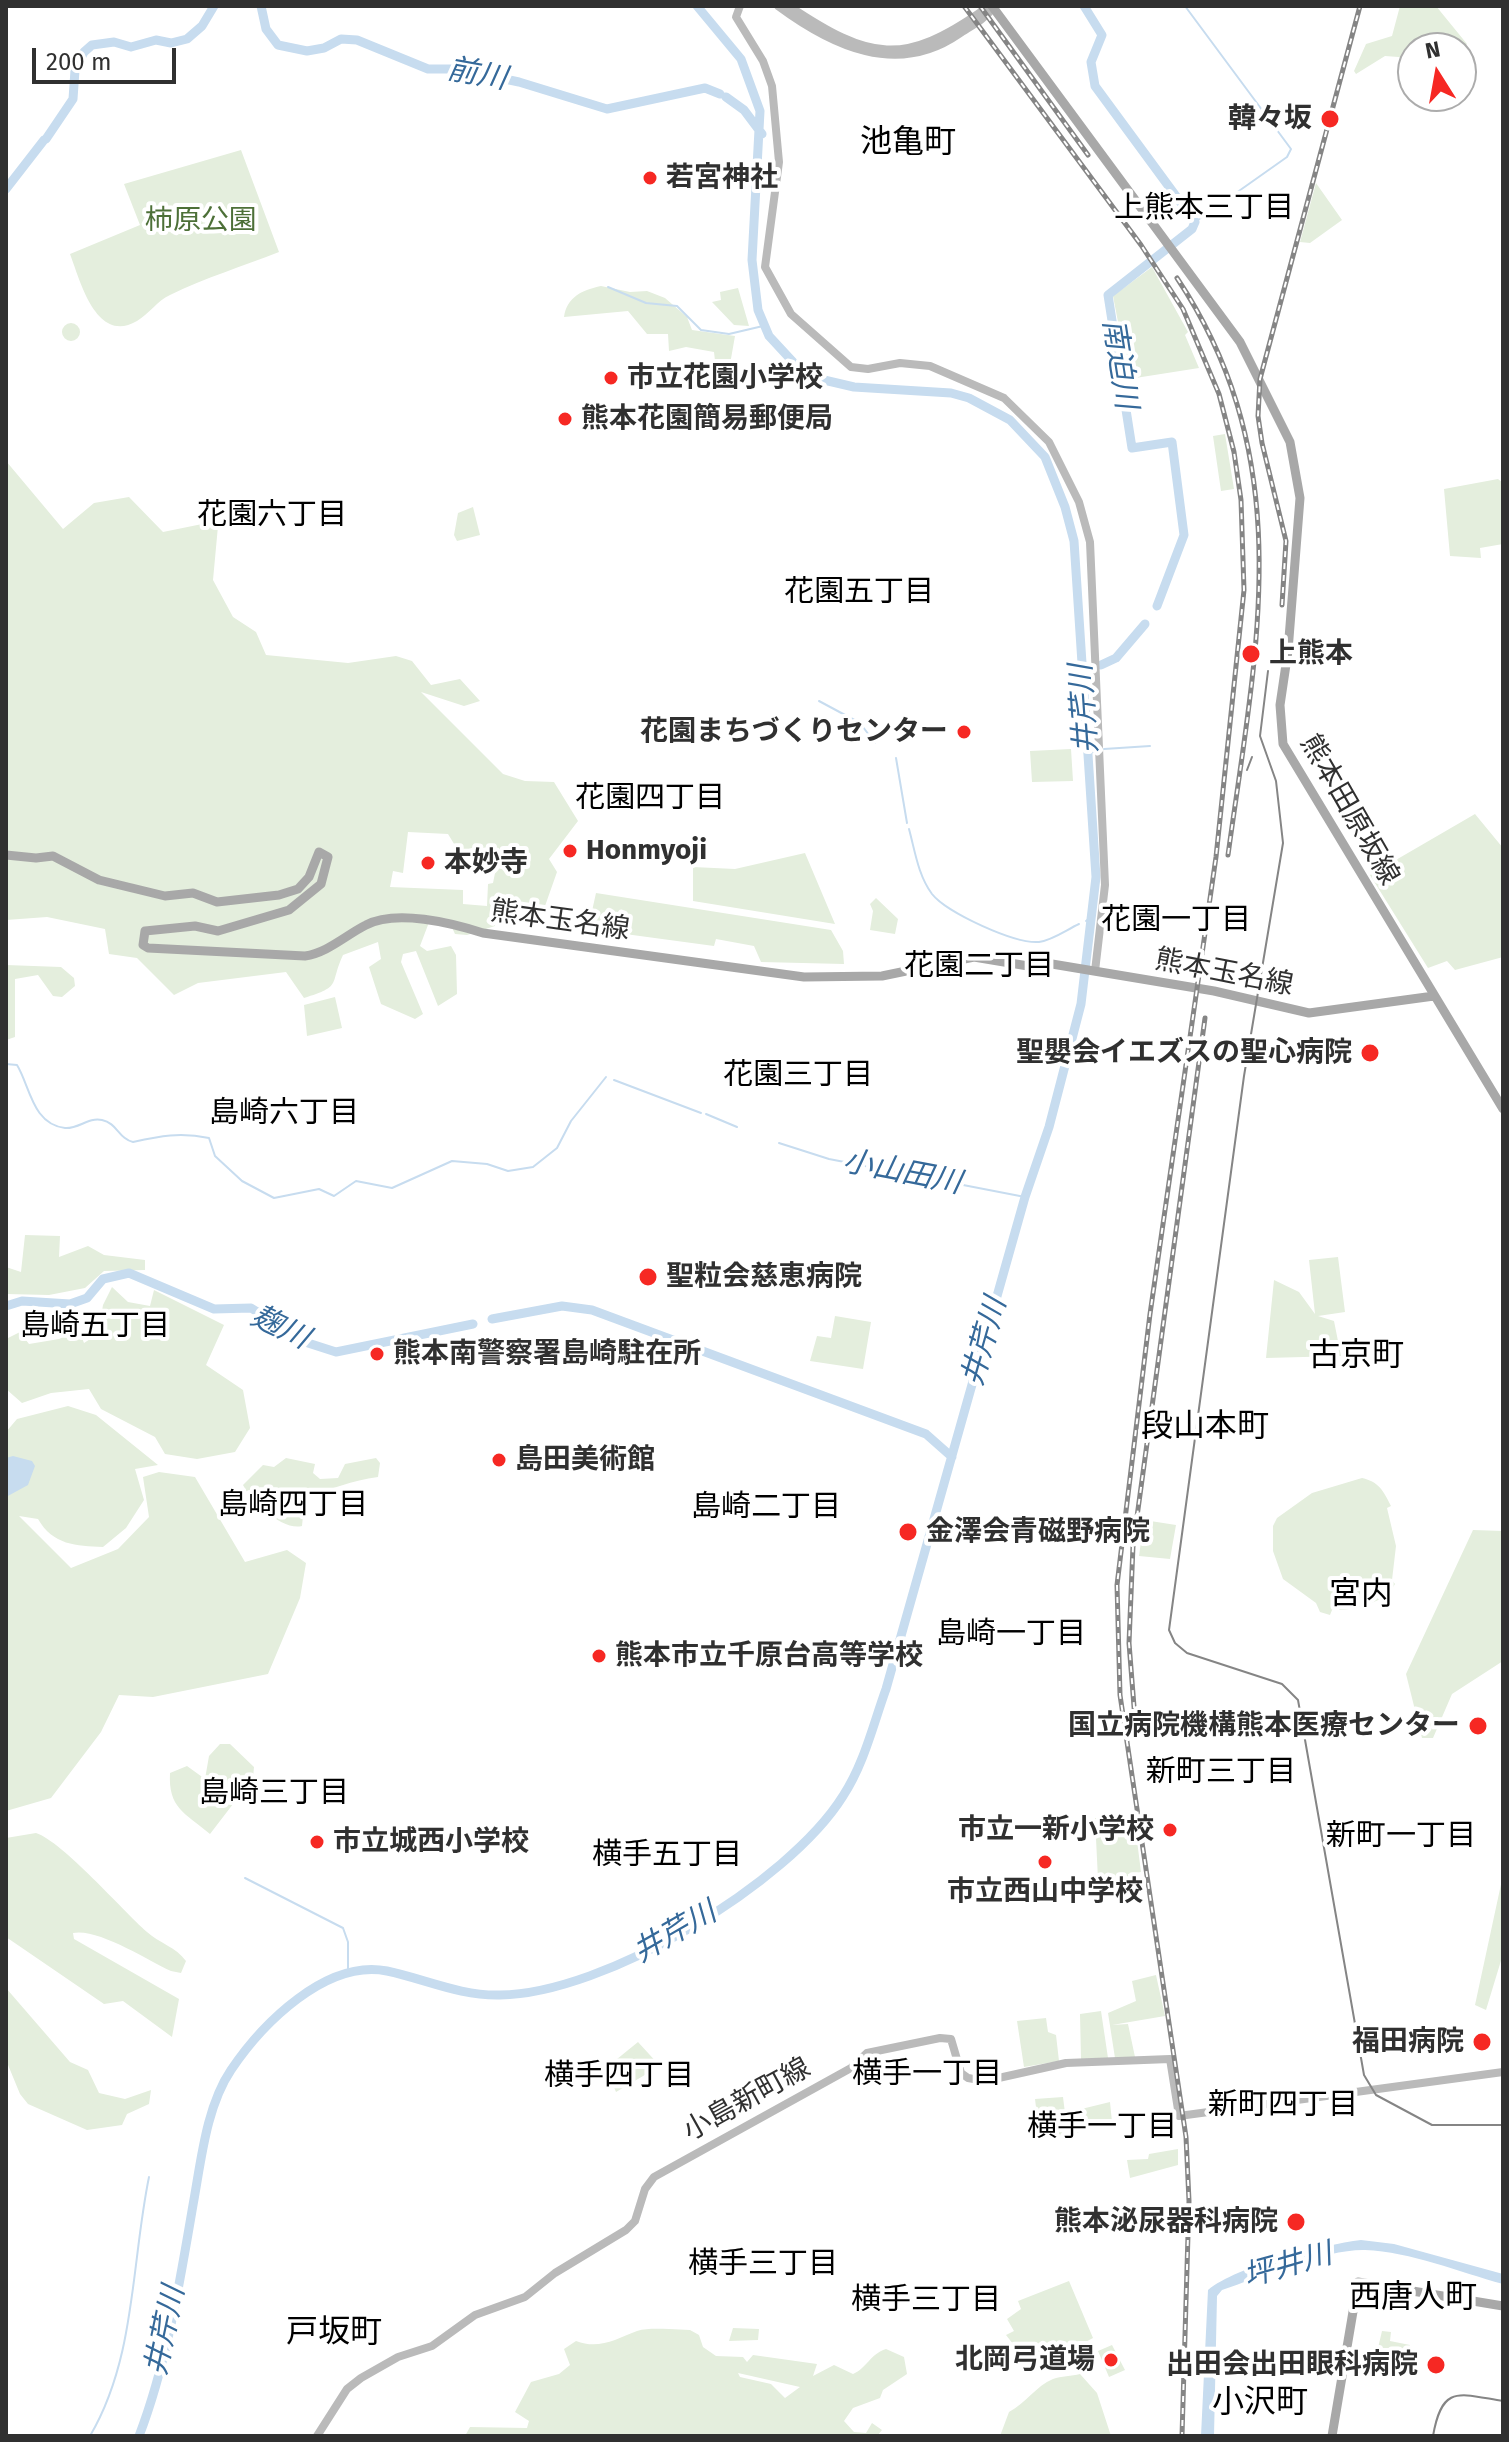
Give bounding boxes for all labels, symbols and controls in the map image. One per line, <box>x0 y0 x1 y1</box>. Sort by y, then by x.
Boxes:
scale bar <box>36 32 180 82</box>
north arrow <box>1397 32 1477 112</box>
text: N <box>1423 35 1442 65</box>
text: 200 m <box>46 48 112 76</box>
water label: 前川 <box>444 52 510 98</box>
place label: 韓々坂 <box>1228 102 1312 136</box>
marker: 韓々坂 <box>1319 108 1341 130</box>
district label: 池亀町 <box>860 124 956 162</box>
place label: 若宮神社 <box>666 161 778 195</box>
marker: 若宮神社 <box>641 169 659 187</box>
district label: 上熊本三丁目 <box>1114 191 1294 227</box>
park label: 柿原公園 <box>145 204 257 238</box>
water label: 南迫川 <box>1094 317 1144 411</box>
place label: 市立花園小学校 <box>627 361 823 395</box>
marker: 市立花園小学校 <box>602 369 620 387</box>
place label: 熊本花園簡易郵便局 <box>581 402 833 436</box>
marker: 熊本花園簡易郵便局 <box>556 410 574 428</box>
district label: 花園六丁目 <box>197 498 347 534</box>
district label: 花園五丁目 <box>784 575 934 611</box>
place label: 上熊本 <box>1269 637 1353 671</box>
marker: 上熊本 <box>1240 643 1262 665</box>
water label: 井芹川 <box>1064 663 1106 755</box>
place label: 花園まちづくりセンター <box>640 715 948 749</box>
marker: 花園まちづくりセンター <box>955 723 973 741</box>
street label: 熊本田原坂線 <box>1292 729 1406 891</box>
district label: 花園四丁目 <box>575 781 725 817</box>
place label: Honmyoji <box>586 834 707 868</box>
marker: Honmyoji <box>561 842 579 860</box>
place label: 本妙寺 <box>444 846 528 880</box>
marker: 本妙寺 <box>419 854 437 872</box>
street label: 熊本玉名線 <box>488 895 632 947</box>
district label: 花園一丁目 <box>1101 903 1251 939</box>
street label: 熊本玉名線 <box>1152 943 1296 1003</box>
district label: 花園二丁目 <box>904 949 1054 985</box>
place label: 聖嬰会イエズスの聖心病院 <box>1016 1036 1352 1070</box>
marker: 聖嬰会イエズスの聖心病院 <box>1359 1042 1381 1064</box>
district label: 花園三丁目 <box>723 1058 873 1094</box>
district label: 島崎六丁目 <box>209 1096 359 1132</box>
water label: 小山田川 <box>840 1144 964 1202</box>
place label: 聖粒会慈恵病院 <box>666 1260 862 1294</box>
marker: 聖粒会慈恵病院 <box>637 1266 659 1288</box>
water label: 井芹川 <box>955 1294 1015 1390</box>
water label: 麹川 <box>245 1299 315 1357</box>
district label: 島崎五丁目 <box>20 1309 170 1345</box>
place label: 熊本南警察署島崎駐在所 <box>393 1337 701 1371</box>
district label: 古京町 <box>1308 1337 1404 1375</box>
marker: 熊本南警察署島崎駐在所 <box>368 1345 386 1363</box>
district label: 段山本町 <box>1141 1408 1269 1446</box>
place label: 島田美術館 <box>515 1443 655 1477</box>
marker: 島田美術館 <box>490 1451 508 1469</box>
district label: 島崎四丁目 <box>218 1488 368 1524</box>
district label: 島崎二丁目 <box>691 1490 841 1526</box>
place label: 金澤会青磁野病院 <box>926 1515 1150 1549</box>
marker: 金澤会青磁野病院 <box>897 1521 919 1543</box>
district label: 宮内 <box>1329 1576 1393 1614</box>
district label: 島崎一丁目 <box>936 1617 1086 1653</box>
place label: 熊本市立千原台高等学校 <box>615 1639 923 1673</box>
marker: 熊本市立千原台高等学校 <box>590 1647 608 1665</box>
place label: 国立病院機構熊本医療センター <box>1068 1709 1460 1743</box>
marker: 国立病院機構熊本医療センター <box>1467 1715 1489 1737</box>
district label: 新町三丁目 <box>1146 1755 1296 1791</box>
district label: 島崎三丁目 <box>199 1776 349 1812</box>
place label: 市立一新小学校 <box>958 1813 1154 1847</box>
district label: 新町一丁目 <box>1326 1819 1476 1855</box>
marker: 市立一新小学校 <box>1161 1821 1179 1839</box>
place label: 市立城西小学校 <box>333 1825 529 1859</box>
marker: 市立城西小学校 <box>308 1833 326 1851</box>
district label: 横手五丁目 <box>592 1838 742 1874</box>
marker: 市立西山中学校 <box>1036 1853 1054 1871</box>
place label: 市立西山中学校 <box>947 1875 1143 1909</box>
water label: 井芹川 <box>627 1895 723 1971</box>
place label: 福田病院 <box>1352 2025 1464 2059</box>
marker: 福田病院 <box>1471 2031 1493 2053</box>
street label: 小島新町線 <box>678 2051 816 2149</box>
district label: 横手一丁目 <box>852 2057 1002 2093</box>
district label: 横手四丁目 <box>544 2059 694 2095</box>
district label: 新町四丁目 <box>1208 2088 1358 2124</box>
district label: 横手一丁目 <box>1027 2110 1177 2146</box>
place label: 熊本泌尿器科病院 <box>1054 2205 1278 2239</box>
marker: 熊本泌尿器科病院 <box>1285 2211 1307 2233</box>
water label: 坪井川 <box>1240 2236 1336 2296</box>
district label: 横手三丁目 <box>688 2247 838 2283</box>
district label: 西唐人町 <box>1349 2279 1477 2317</box>
water label: 井芹川 <box>139 2283 193 2379</box>
district label: 横手三丁目 <box>851 2283 1001 2319</box>
district label: 戸坂町 <box>286 2314 382 2352</box>
place label: 北岡弓道場 <box>955 2343 1095 2377</box>
place label: 出田会出田眼科病院 <box>1166 2348 1418 2382</box>
marker: 北岡弓道場 <box>1102 2351 1120 2369</box>
marker: 出田会出田眼科病院 <box>1425 2354 1447 2376</box>
district label: 小沢町 <box>1212 2384 1308 2422</box>

